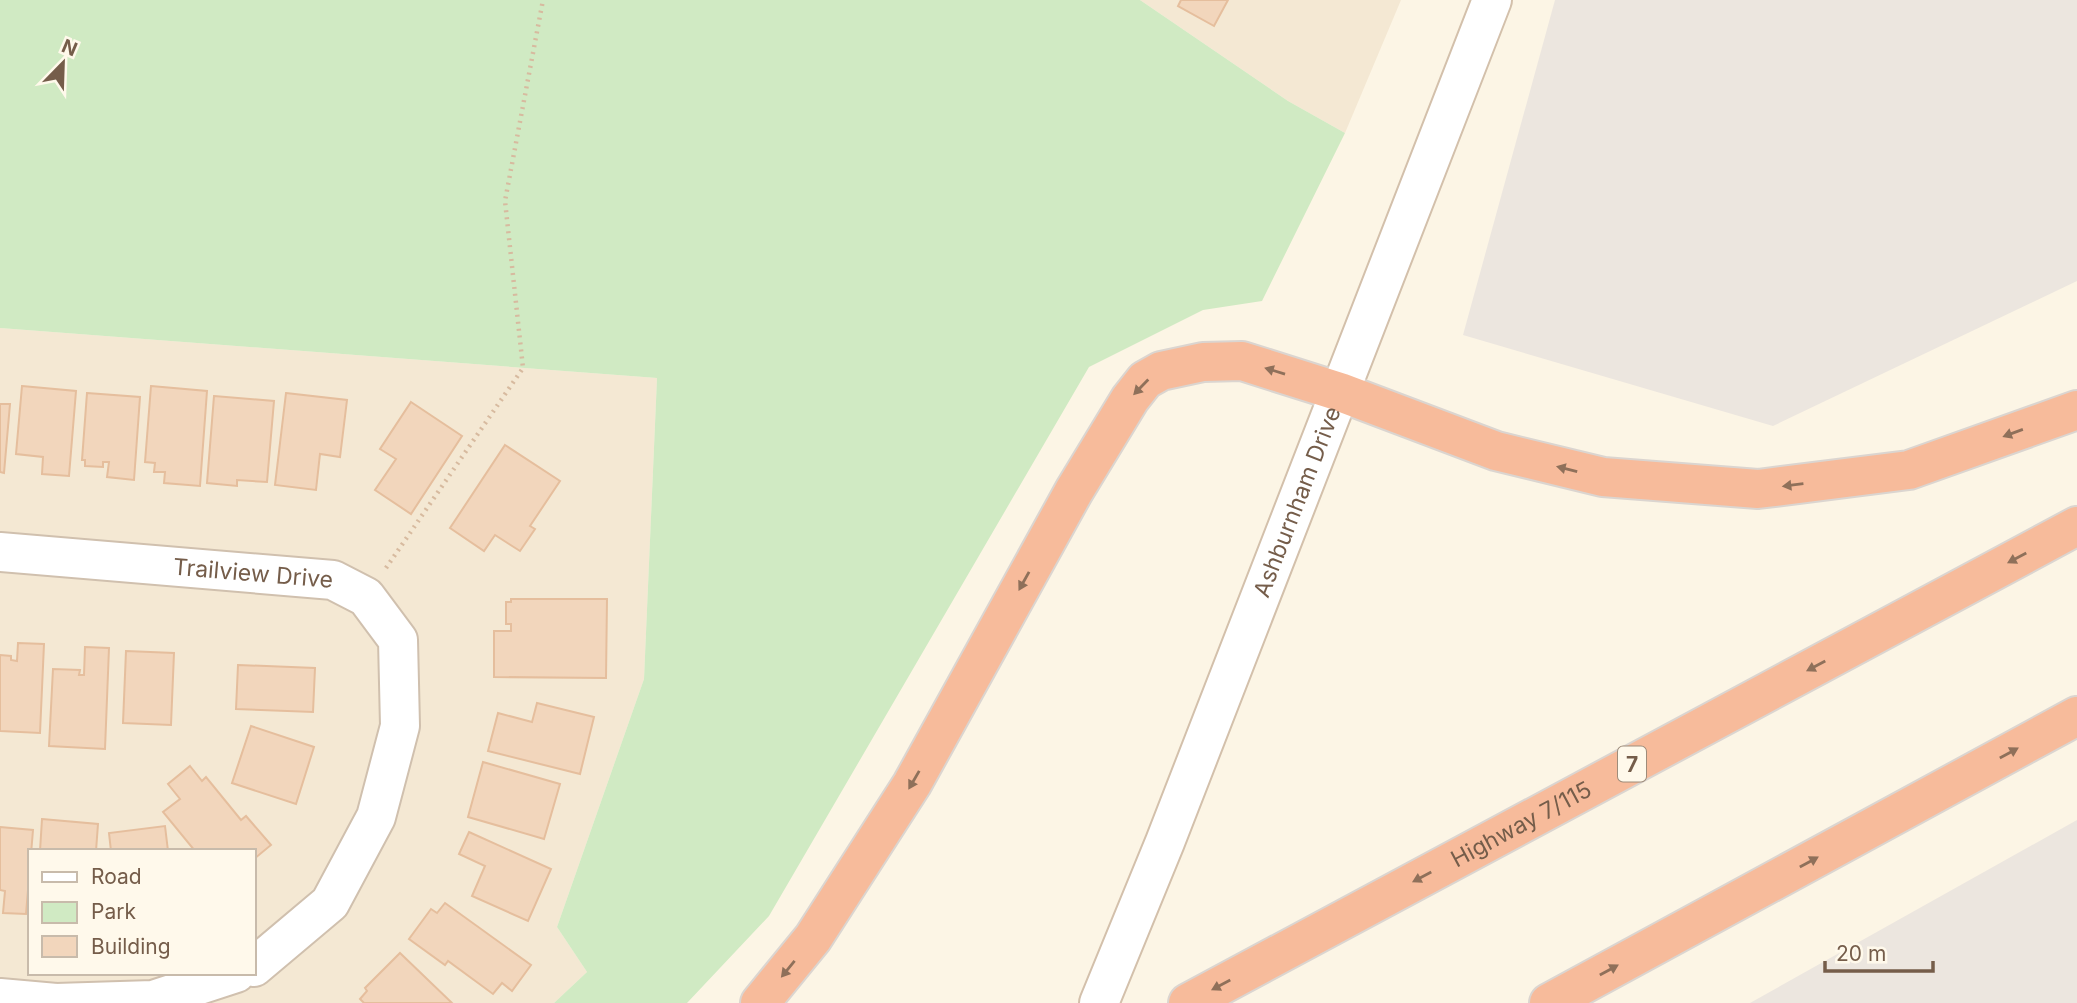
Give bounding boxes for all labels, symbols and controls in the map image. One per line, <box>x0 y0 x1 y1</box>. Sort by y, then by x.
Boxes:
north arrow <box>28 28 98 98</box>
text: N <box>58 34 81 61</box>
one-way arrow <box>1264 366 1285 376</box>
one-way arrow <box>1134 378 1150 395</box>
street label: Ashburnham Drive <box>1247 402 1347 601</box>
one-way arrow <box>2002 428 2023 439</box>
one-way arrow <box>1556 463 1578 474</box>
one-way arrow <box>1781 479 1803 490</box>
one-way arrow <box>2007 552 2027 564</box>
street label: Trailview Drive <box>172 553 334 594</box>
one-way arrow <box>1018 571 1030 591</box>
one-way arrow <box>1806 659 1826 671</box>
road number: 7 <box>1618 746 1646 782</box>
one-way arrow <box>1999 747 2019 759</box>
one-way arrow <box>908 771 920 790</box>
street label: Highway 7/115 <box>1446 775 1596 873</box>
legend <box>28 849 256 975</box>
one-way arrow <box>1799 856 1819 868</box>
text: Road <box>91 864 142 889</box>
one-way arrow <box>1411 871 1431 883</box>
text: Park <box>91 899 136 924</box>
scale bar <box>1825 930 1934 974</box>
text: Building <box>91 934 171 959</box>
text: 20 m <box>1836 941 1886 966</box>
one-way arrow <box>780 960 795 978</box>
one-way arrow <box>1600 965 1620 977</box>
one-way arrow <box>1211 979 1231 991</box>

